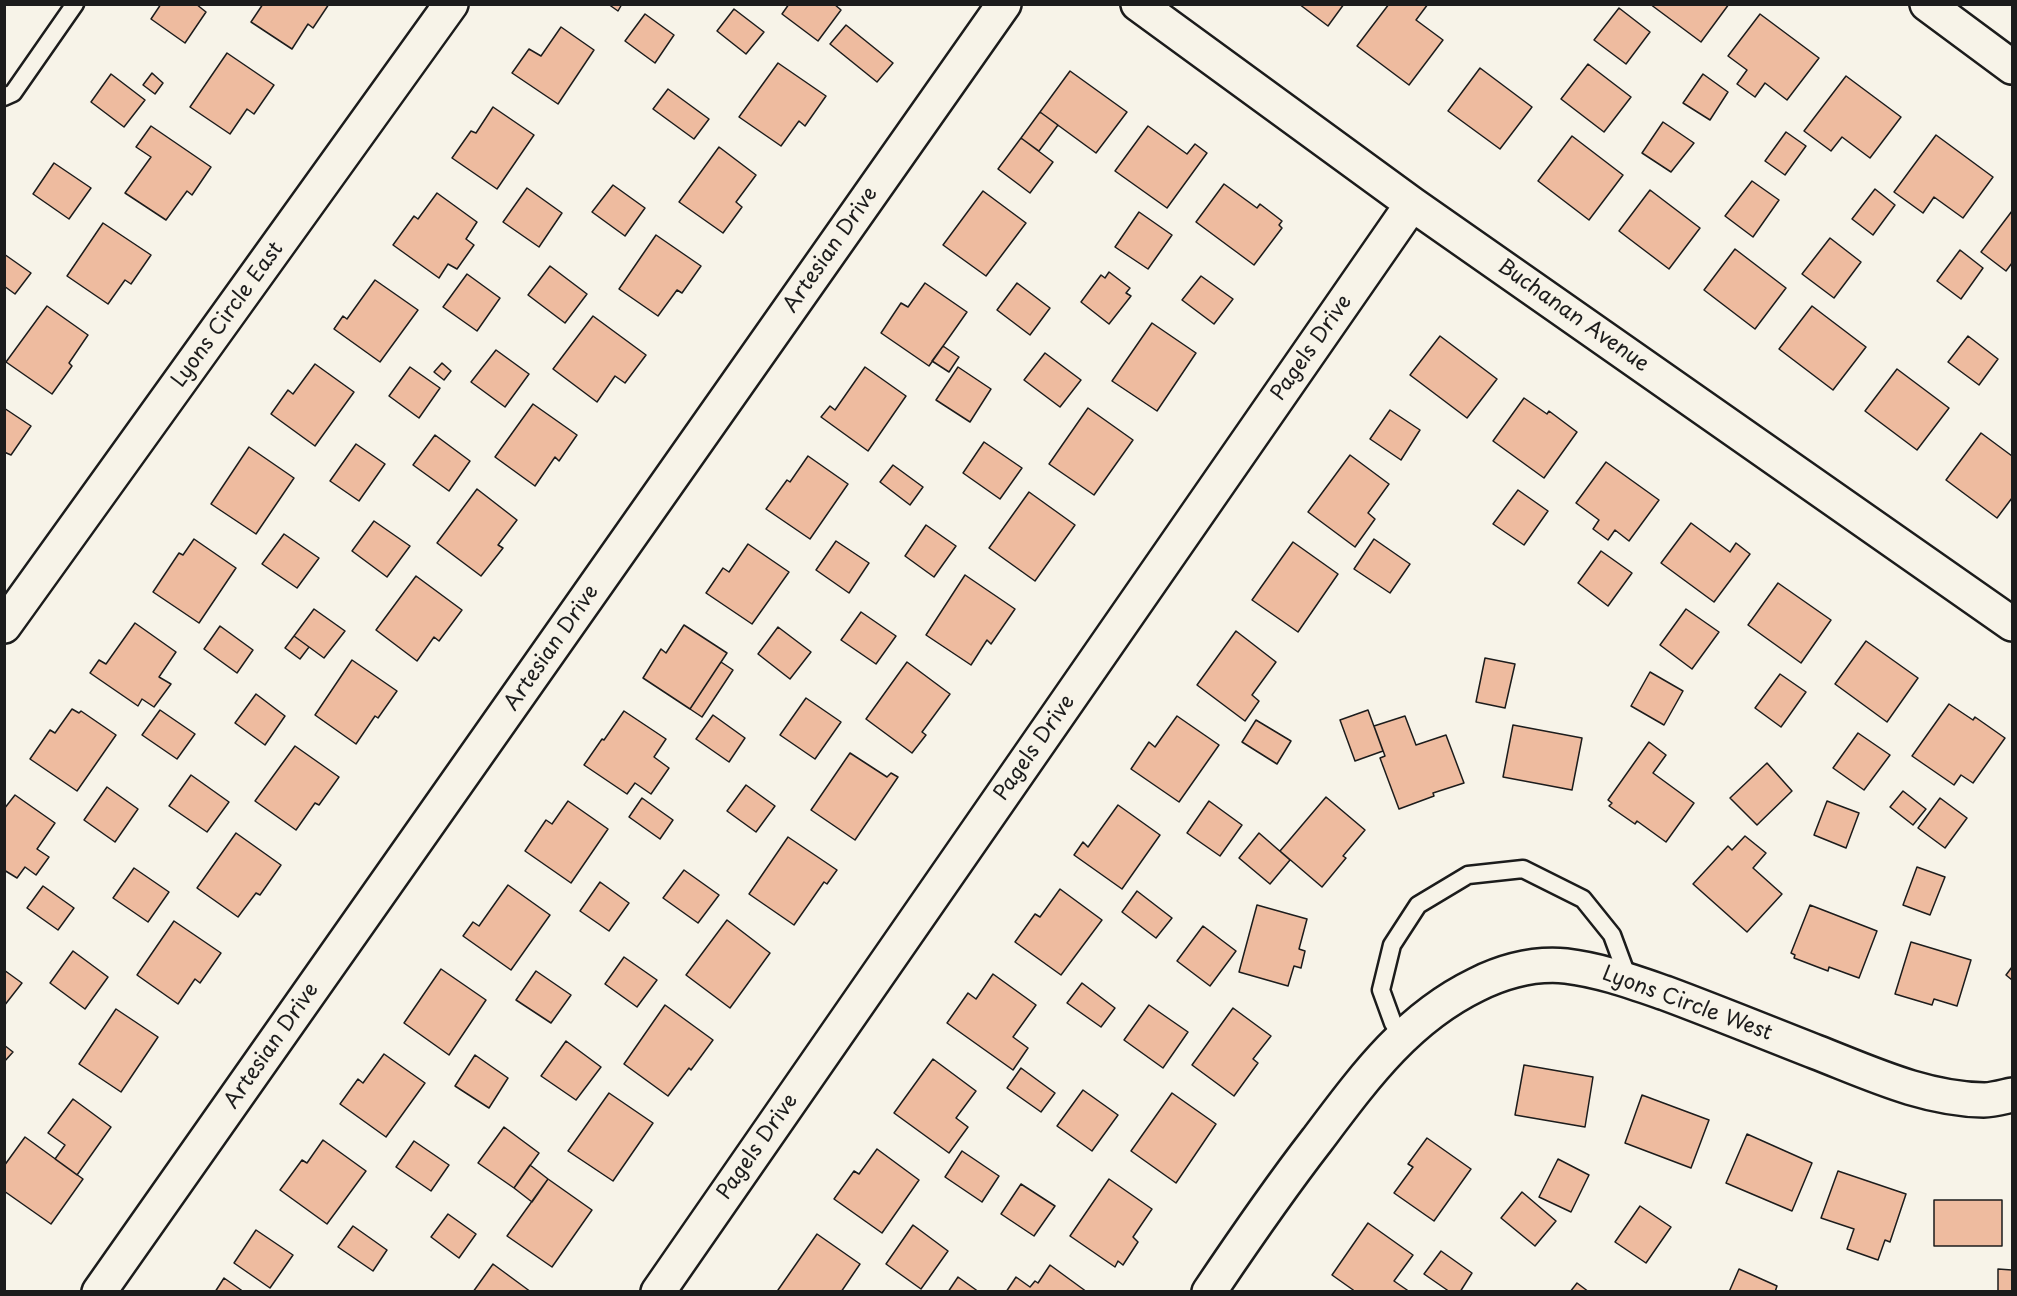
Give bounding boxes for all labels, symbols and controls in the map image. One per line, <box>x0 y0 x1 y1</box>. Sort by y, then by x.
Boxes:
street label: Artesian Drive <box>778 182 884 318</box>
street label: Lyons Circle East <box>167 237 289 393</box>
street label: Buchanan Avenue <box>1493 254 1653 378</box>
street label: Pagels Drive <box>1266 290 1358 406</box>
street label: Artesian Drive <box>499 580 605 716</box>
street label: Pagels Drive <box>989 690 1081 806</box>
street label: Lyons Circle West <box>1599 962 1775 1046</box>
street label: Artesian Drive <box>219 978 325 1114</box>
street label: Pagels Drive <box>712 1089 804 1205</box>

